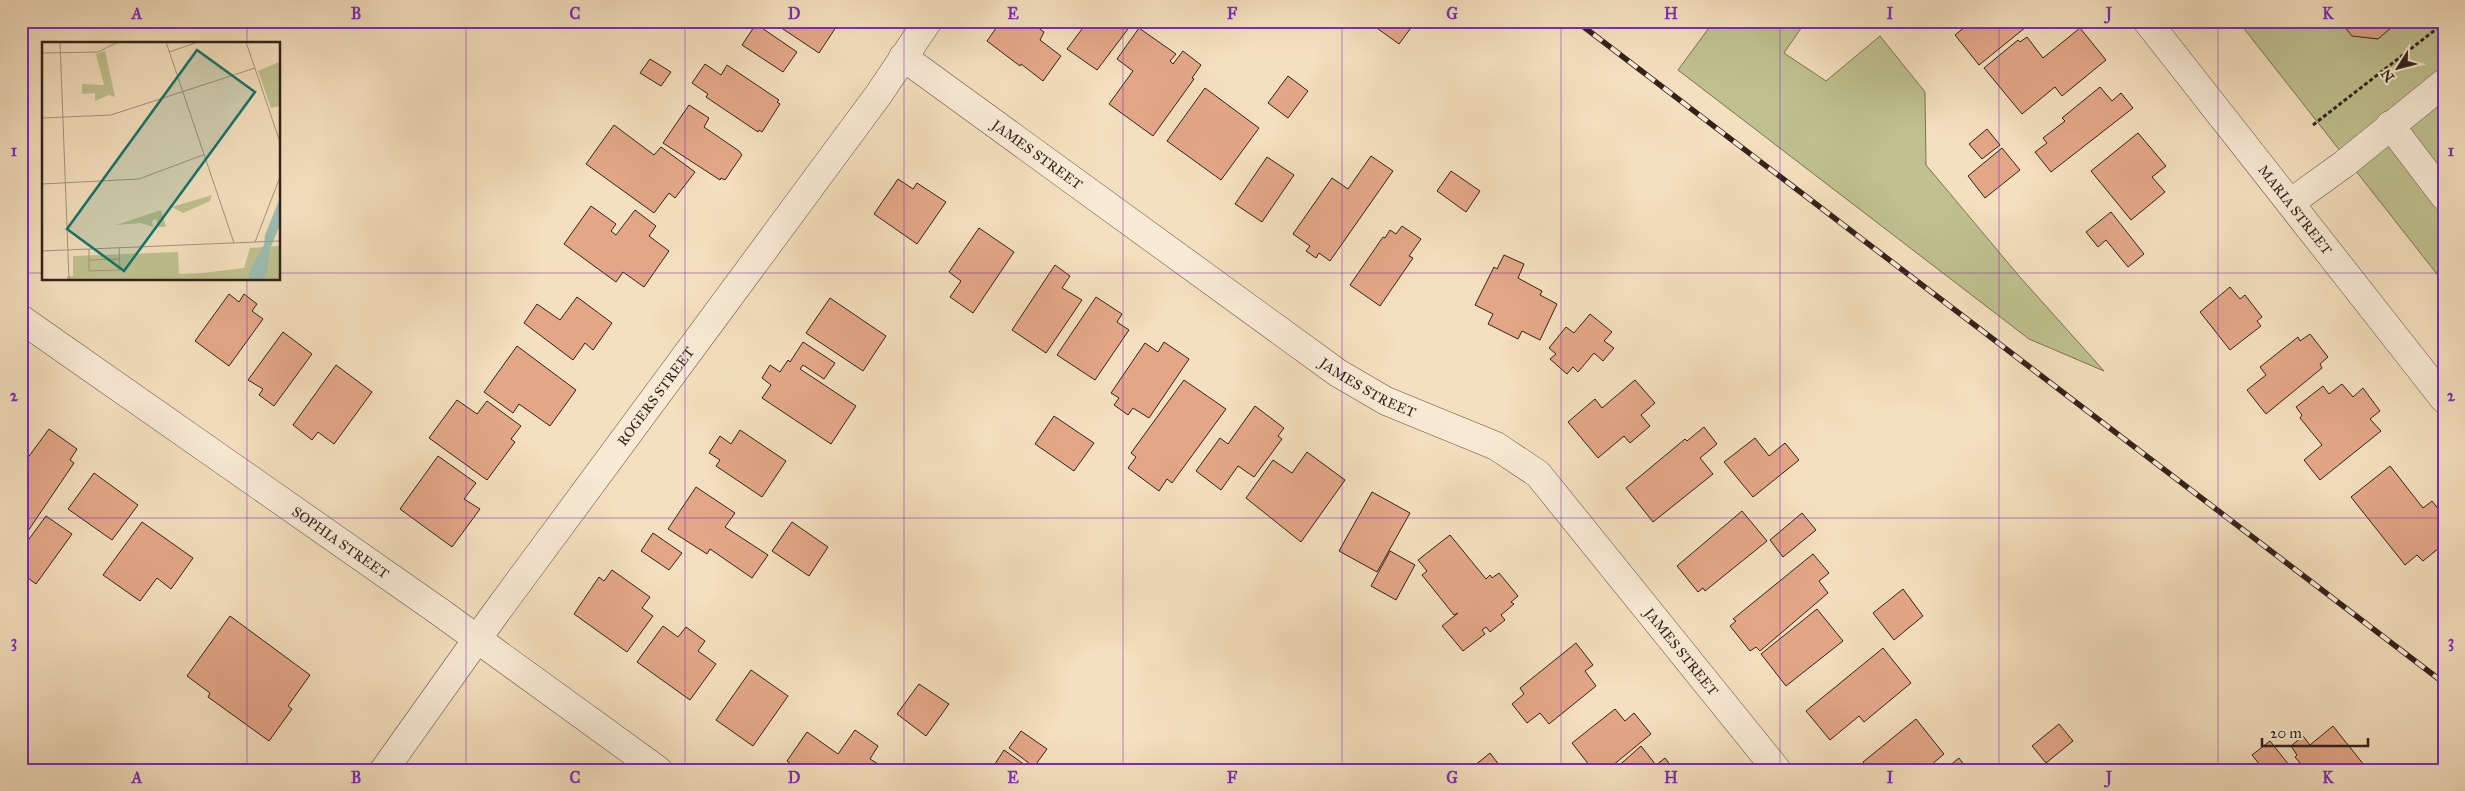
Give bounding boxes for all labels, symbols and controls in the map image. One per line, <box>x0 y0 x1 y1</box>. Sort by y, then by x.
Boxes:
text: A <box>131 4 143 23</box>
text: B <box>351 4 361 23</box>
text: C <box>570 4 581 23</box>
text: D <box>788 4 801 23</box>
text: E <box>1007 4 1019 23</box>
text: F <box>1227 4 1238 23</box>
text: G <box>1446 4 1458 23</box>
text: H <box>1664 4 1678 23</box>
text: I <box>1887 4 1894 23</box>
text: J <box>2104 4 2113 24</box>
text: K <box>2322 4 2334 23</box>
inset map <box>42 42 280 280</box>
north arrow <box>2372 42 2422 92</box>
text: N <box>2377 65 2398 85</box>
street label: JAMES STREET <box>987 115 1086 193</box>
text: 1 <box>11 141 18 160</box>
text: 1 <box>2448 141 2455 160</box>
street label: MARIA STREET <box>2255 161 2336 258</box>
street label: ROGERS STREET <box>614 343 698 449</box>
street label: JAMES STREET <box>1314 353 1419 421</box>
text: 2 <box>10 386 19 405</box>
text: 2 <box>2447 386 2456 405</box>
street label: SOPHIA STREET <box>289 503 393 582</box>
street label: JAMES STREET <box>1639 603 1722 699</box>
text: 3 <box>11 632 17 652</box>
text: 3 <box>2448 632 2454 652</box>
scale bar <box>2262 716 2369 748</box>
text: 20 m <box>2270 724 2302 742</box>
text: A <box>131 768 143 787</box>
text: B <box>351 768 361 787</box>
text: C <box>570 768 581 787</box>
text: D <box>788 768 801 787</box>
text: E <box>1007 768 1019 787</box>
text: F <box>1227 768 1238 787</box>
text: G <box>1446 768 1458 787</box>
text: H <box>1664 768 1678 787</box>
text: I <box>1887 768 1894 787</box>
text: J <box>2104 768 2113 788</box>
text: K <box>2322 768 2334 787</box>

